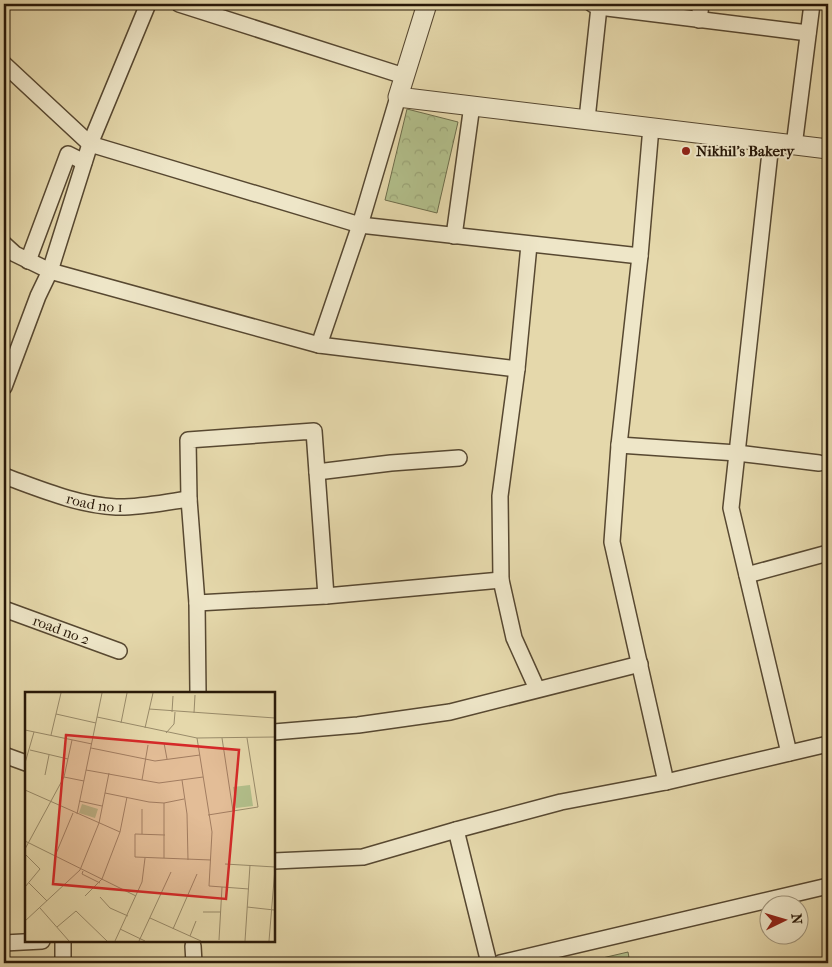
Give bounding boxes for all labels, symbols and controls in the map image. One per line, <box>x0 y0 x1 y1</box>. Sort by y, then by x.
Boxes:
place label: Nikhil's Bakery <box>696 142 795 160</box>
marker: Nikhil's Bakery <box>680 145 692 157</box>
street label: road no 1 <box>64 489 123 516</box>
street label: road no 2 <box>30 611 93 649</box>
inset map <box>25 692 275 942</box>
north arrow <box>760 894 810 944</box>
text: N <box>788 913 805 925</box>

